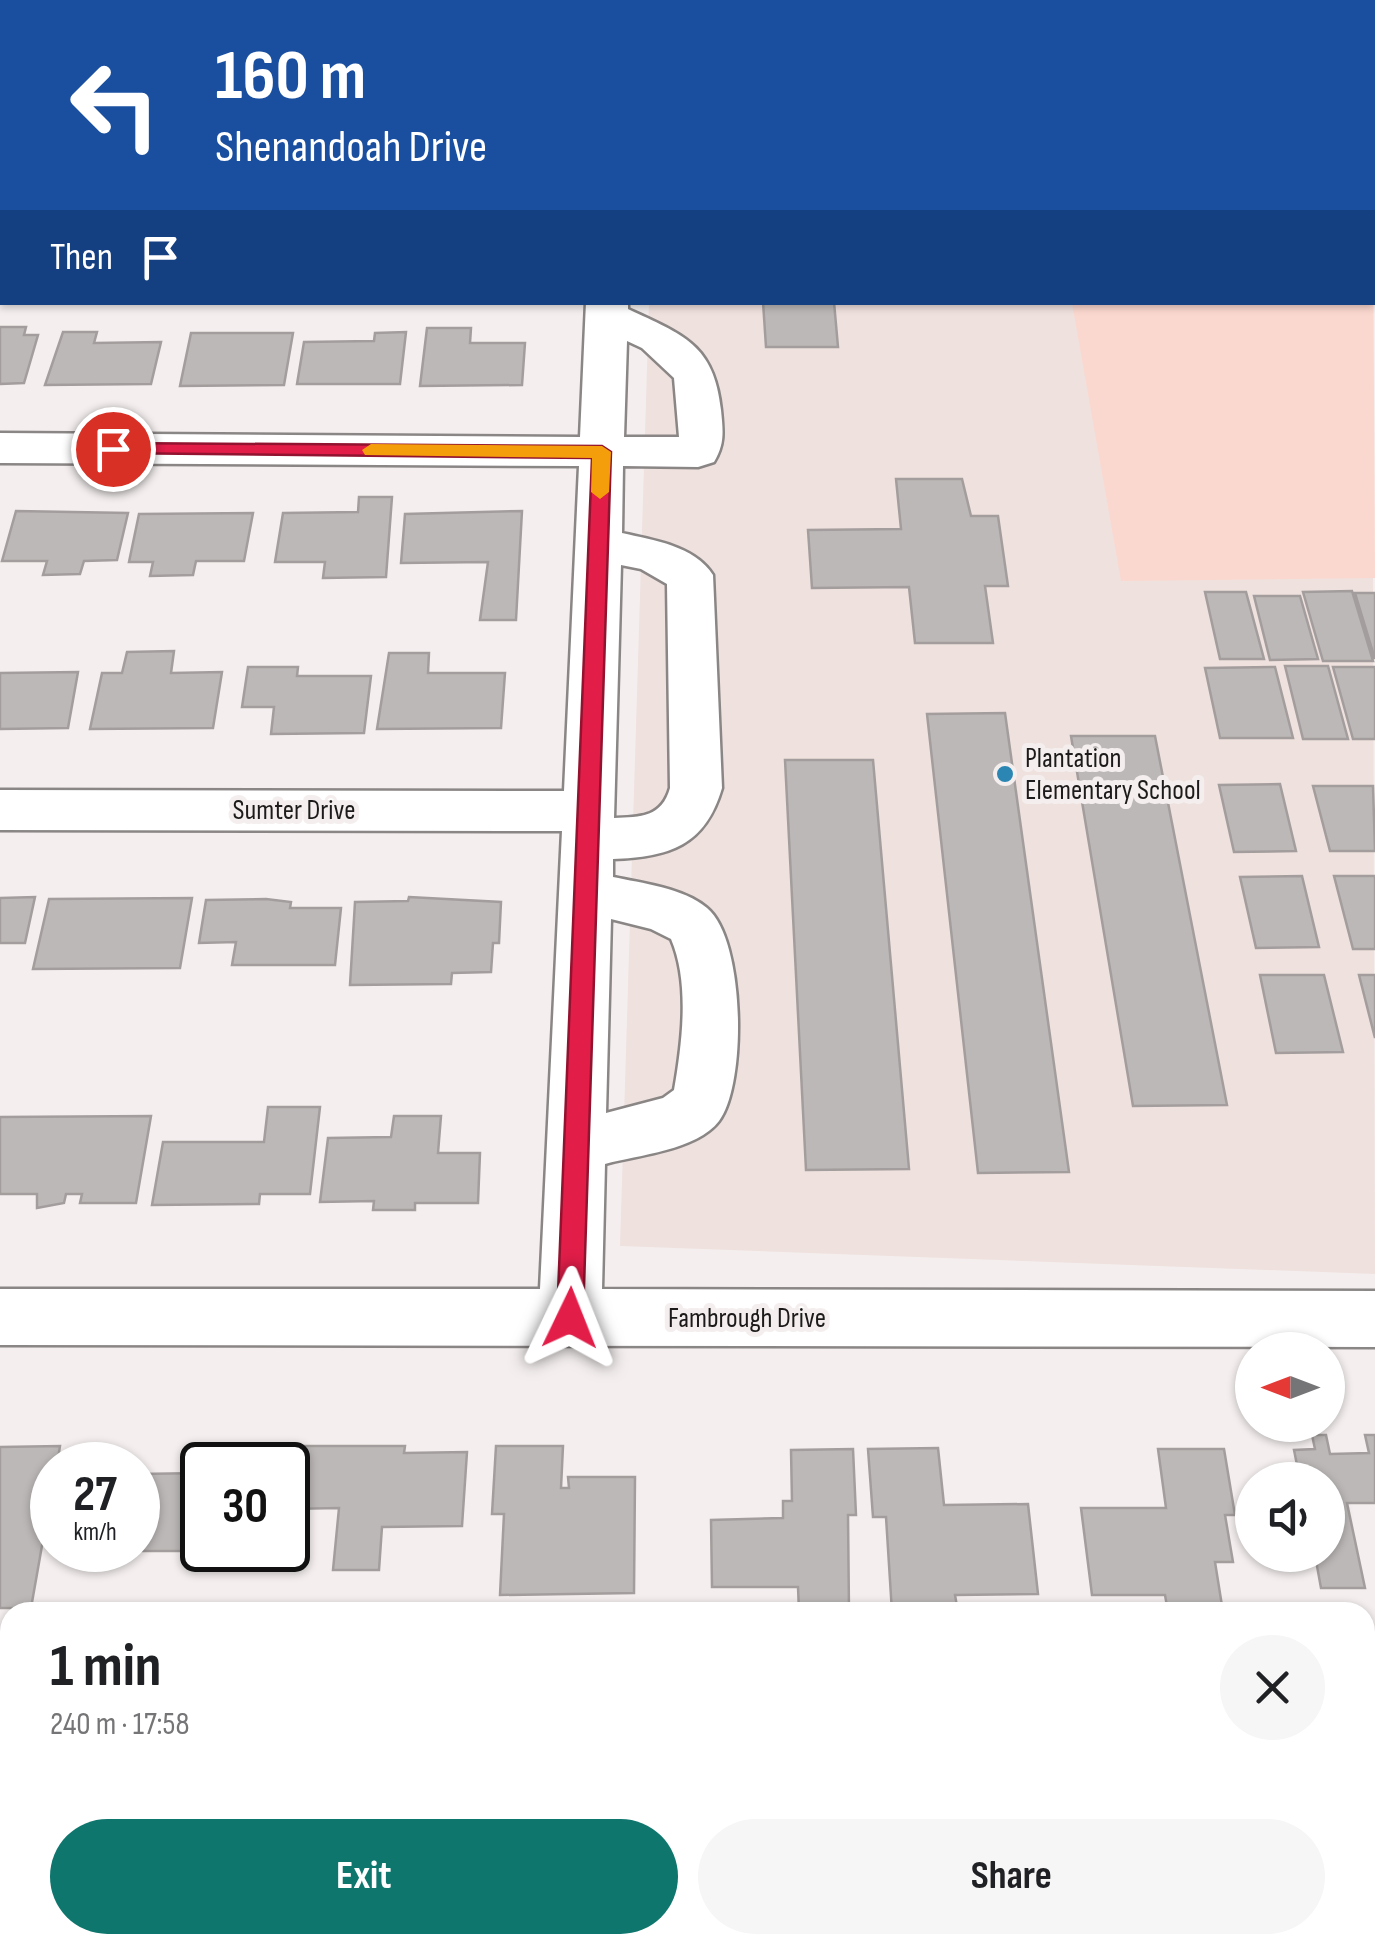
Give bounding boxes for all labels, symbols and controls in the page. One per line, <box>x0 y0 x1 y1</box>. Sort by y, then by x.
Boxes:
text: 160 m <box>215 35 366 119</box>
icon: left <box>50 40 180 170</box>
text: Shenandoah Drive <box>215 120 487 175</box>
icon: arrive <box>133 230 188 285</box>
text: Then <box>50 235 113 280</box>
pin <box>71 407 156 492</box>
icon: arrive <box>86 422 141 477</box>
place label: Plantation Elementary School <box>1025 742 1201 807</box>
marker: Plantation Elementary School <box>994 763 1016 785</box>
street label: Sumter Drive <box>233 794 355 827</box>
position arrow <box>518 1266 622 1370</box>
street label: Fambrough Drive <box>668 1302 826 1335</box>
north arrow <box>1235 1332 1345 1442</box>
map controls <box>1235 1332 1345 1572</box>
speed limit sign: 30 <box>180 1442 310 1572</box>
button: sound <box>1235 1462 1345 1572</box>
text: 27 <box>73 1465 117 1525</box>
text: km/h <box>73 1517 117 1548</box>
text: 1 min <box>50 1631 162 1703</box>
button: close <box>1220 1635 1325 1740</box>
text: 240 m · 17:58 <box>50 1705 189 1744</box>
button: Exit <box>50 1819 678 1934</box>
button: Share <box>698 1819 1325 1934</box>

